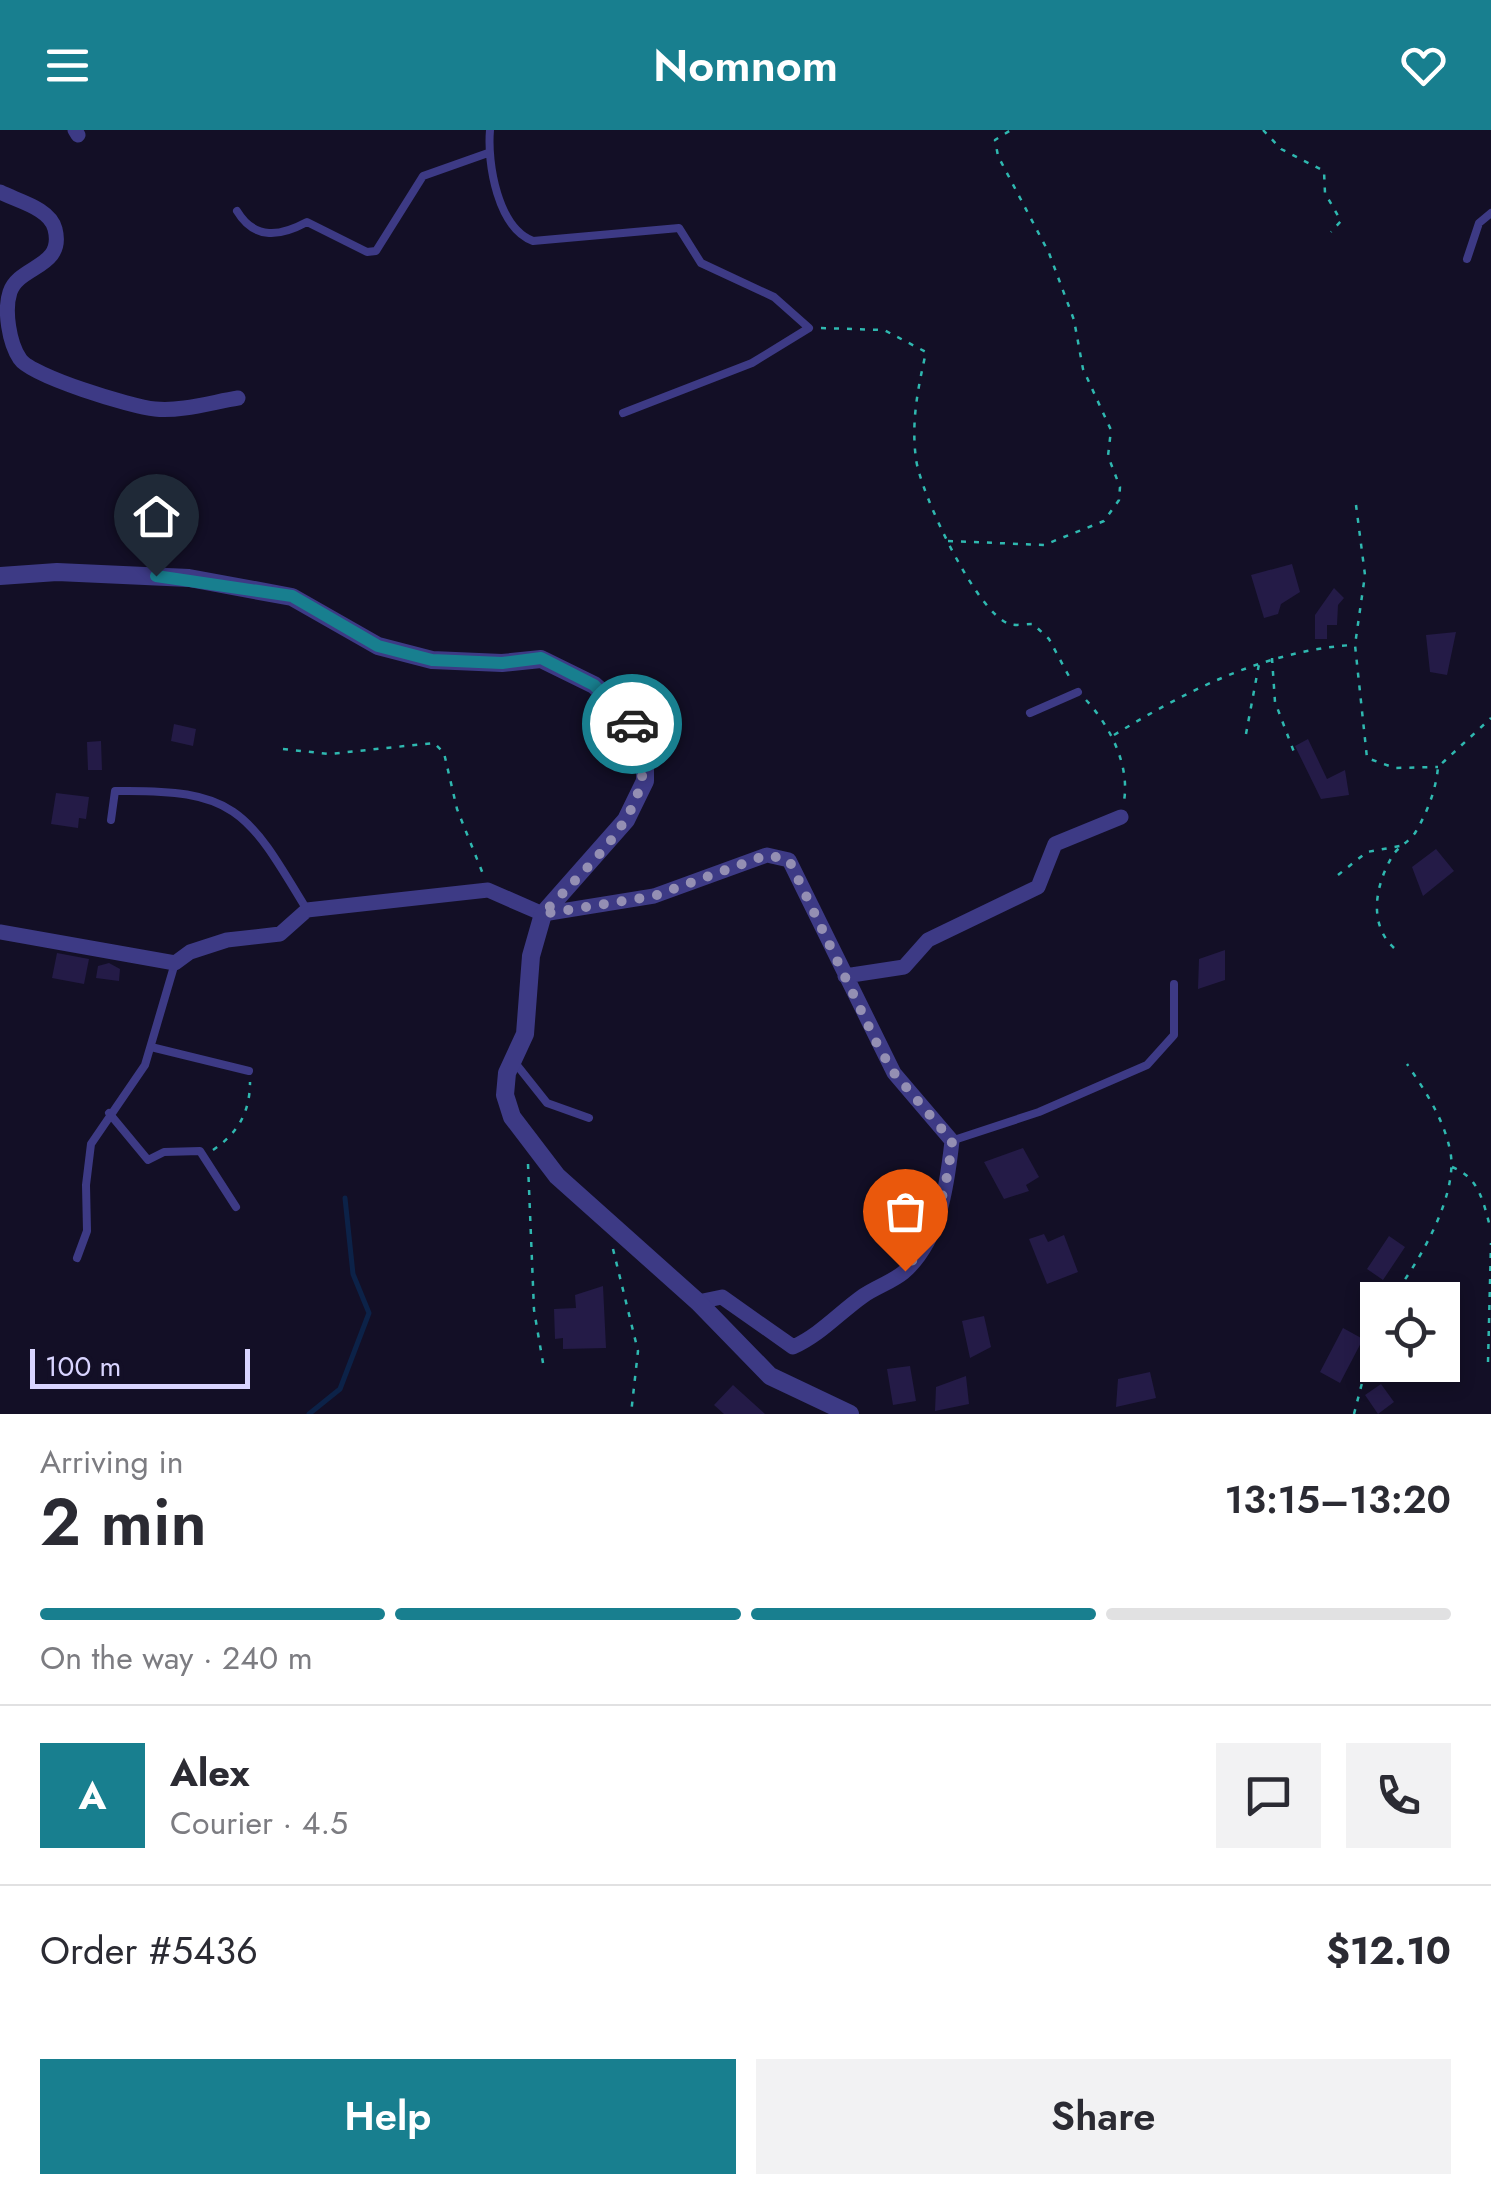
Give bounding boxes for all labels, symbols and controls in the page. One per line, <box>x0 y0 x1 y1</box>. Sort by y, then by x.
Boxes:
text: Nomnom <box>653 33 838 98</box>
icon: menu <box>40 38 95 93</box>
icon: heart <box>1396 38 1451 93</box>
pin <box>114 474 199 577</box>
icon: home <box>129 489 184 544</box>
courier <box>582 674 682 774</box>
icon: car <box>605 697 660 752</box>
pin <box>863 1169 948 1272</box>
icon: bag <box>878 1184 933 1239</box>
map controls <box>1360 1282 1460 1382</box>
button: locate <box>1360 1282 1460 1382</box>
scale bar <box>30 1344 250 1388</box>
text: 100 m <box>45 1346 121 1387</box>
text: Arriving in <box>40 1439 184 1485</box>
text: 13:15–13:20 <box>1225 1472 1451 1527</box>
text: 2 min <box>40 1475 207 1569</box>
text: On the way · 240 m <box>40 1635 313 1681</box>
button: chat <box>1216 1743 1321 1848</box>
button: phone <box>1346 1743 1451 1848</box>
text: Alex <box>170 1745 250 1800</box>
text: A <box>79 1768 106 1823</box>
text: Courier · 4.5 <box>170 1800 348 1846</box>
text: Order #5436 <box>40 1923 258 1978</box>
text: $12.10 <box>1326 1923 1451 1978</box>
button: Help <box>40 2059 736 2174</box>
button: Share <box>756 2059 1451 2174</box>

